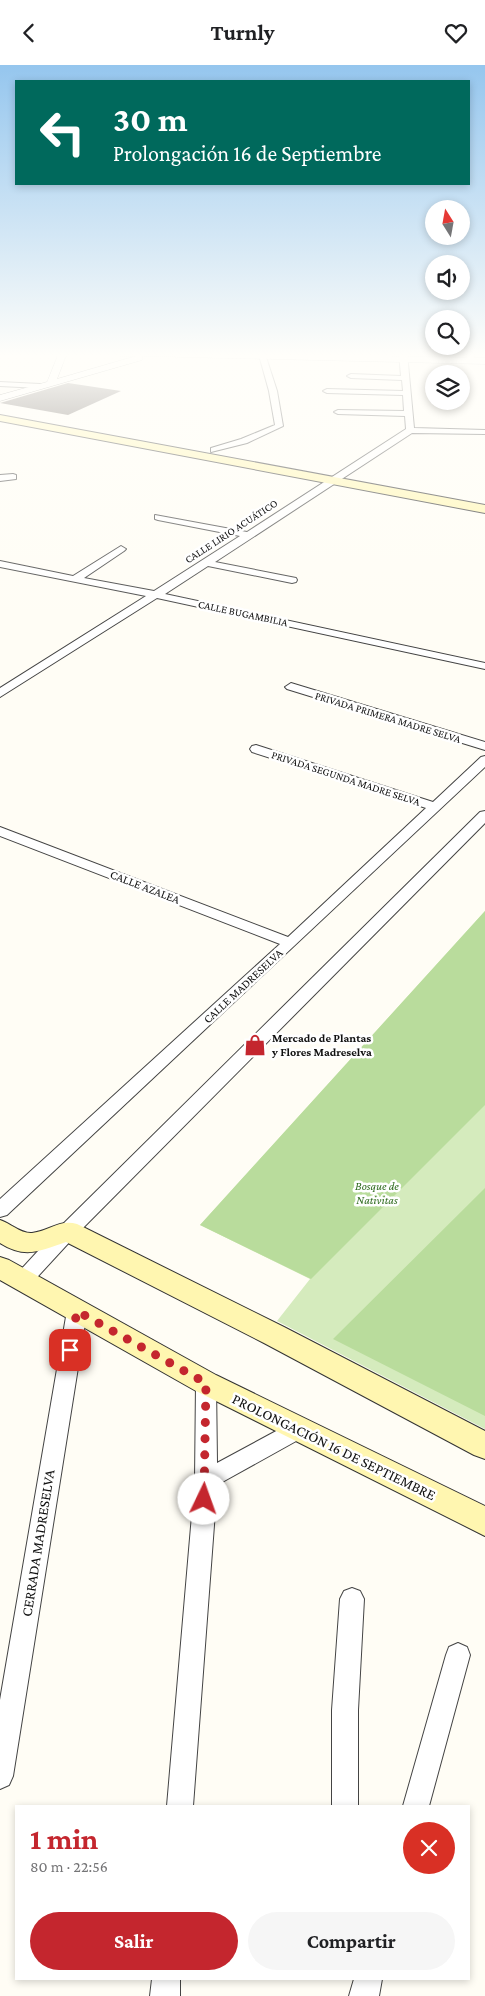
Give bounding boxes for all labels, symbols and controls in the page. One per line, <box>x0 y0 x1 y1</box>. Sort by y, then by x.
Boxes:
icon: back <box>15 19 43 47</box>
icon: heart <box>442 19 470 47</box>
text: Turnly <box>210 20 275 45</box>
icon: left <box>30 100 95 165</box>
text: 30 m <box>113 100 188 139</box>
text: Prolongación 16 de Septiembre <box>113 141 381 166</box>
north arrow <box>425 200 470 245</box>
map controls <box>425 200 470 410</box>
button: sound <box>425 255 470 300</box>
button: search <box>425 310 470 355</box>
button: layers <box>425 365 470 410</box>
street label: CALLE LIRIO ACUÁTICO <box>182 497 280 565</box>
street label: CALLE BUGAMBILIA <box>197 598 290 629</box>
street label: PRIVADA PRIMERA MADRE SELVA <box>314 689 463 745</box>
street label: PRIVADA SEGUNDA MADRE SELVA <box>270 748 423 808</box>
street label: CALLE AZALEA <box>108 867 182 907</box>
street label: CALLE MADRESELVA <box>200 946 286 1026</box>
place label: Mercado de Plantas y Flores Madreselva <box>271 1031 372 1059</box>
shop icon: Mercado de Plantas y Flores Madreselva <box>242 1032 268 1058</box>
park label: Bosque de Nativitas <box>355 1179 399 1207</box>
pin <box>49 1329 91 1371</box>
icon: arrive <box>56 1336 84 1364</box>
street label: PROLONGACIÓN 16 DE SEPTIEMBRE <box>230 1391 438 1503</box>
street label: CERRADA MADRESELVA <box>18 1468 58 1618</box>
position arrow <box>177 1472 229 1524</box>
text: 1 min <box>30 1822 98 1855</box>
button: close <box>403 1822 455 1874</box>
text: 80 m · 22:56 <box>30 1858 108 1875</box>
button: Salir <box>30 1912 238 1970</box>
button: Compartir <box>248 1912 455 1970</box>

